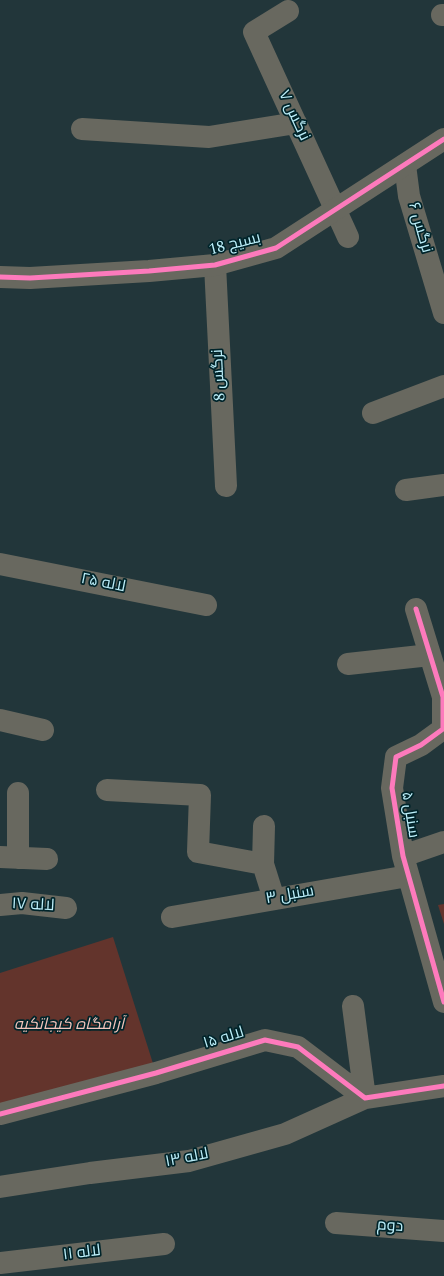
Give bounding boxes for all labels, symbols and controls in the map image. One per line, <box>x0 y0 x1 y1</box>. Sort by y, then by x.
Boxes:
street label: نرگس ۷ <box>273 88 313 144</box>
street label: نرگس ۶ <box>403 201 435 255</box>
street label: بسیج 18 <box>207 229 263 261</box>
street label: نرگس 8 <box>209 349 231 401</box>
street label: لاله ۲۵ <box>79 570 127 598</box>
street label: سنبل ۵ <box>396 791 422 839</box>
street label: سنبل ۳ <box>264 882 316 910</box>
street label: لاله ۱۷ <box>11 895 55 917</box>
park label: آرامگاه کیجاتکیه <box>14 1016 124 1036</box>
street label: لاله ۱۵ <box>201 1024 247 1054</box>
street label: لاله ۱۳ <box>164 1145 210 1173</box>
street label: دوم <box>376 1217 404 1237</box>
street label: لاله ۱۱ <box>62 1242 102 1266</box>

